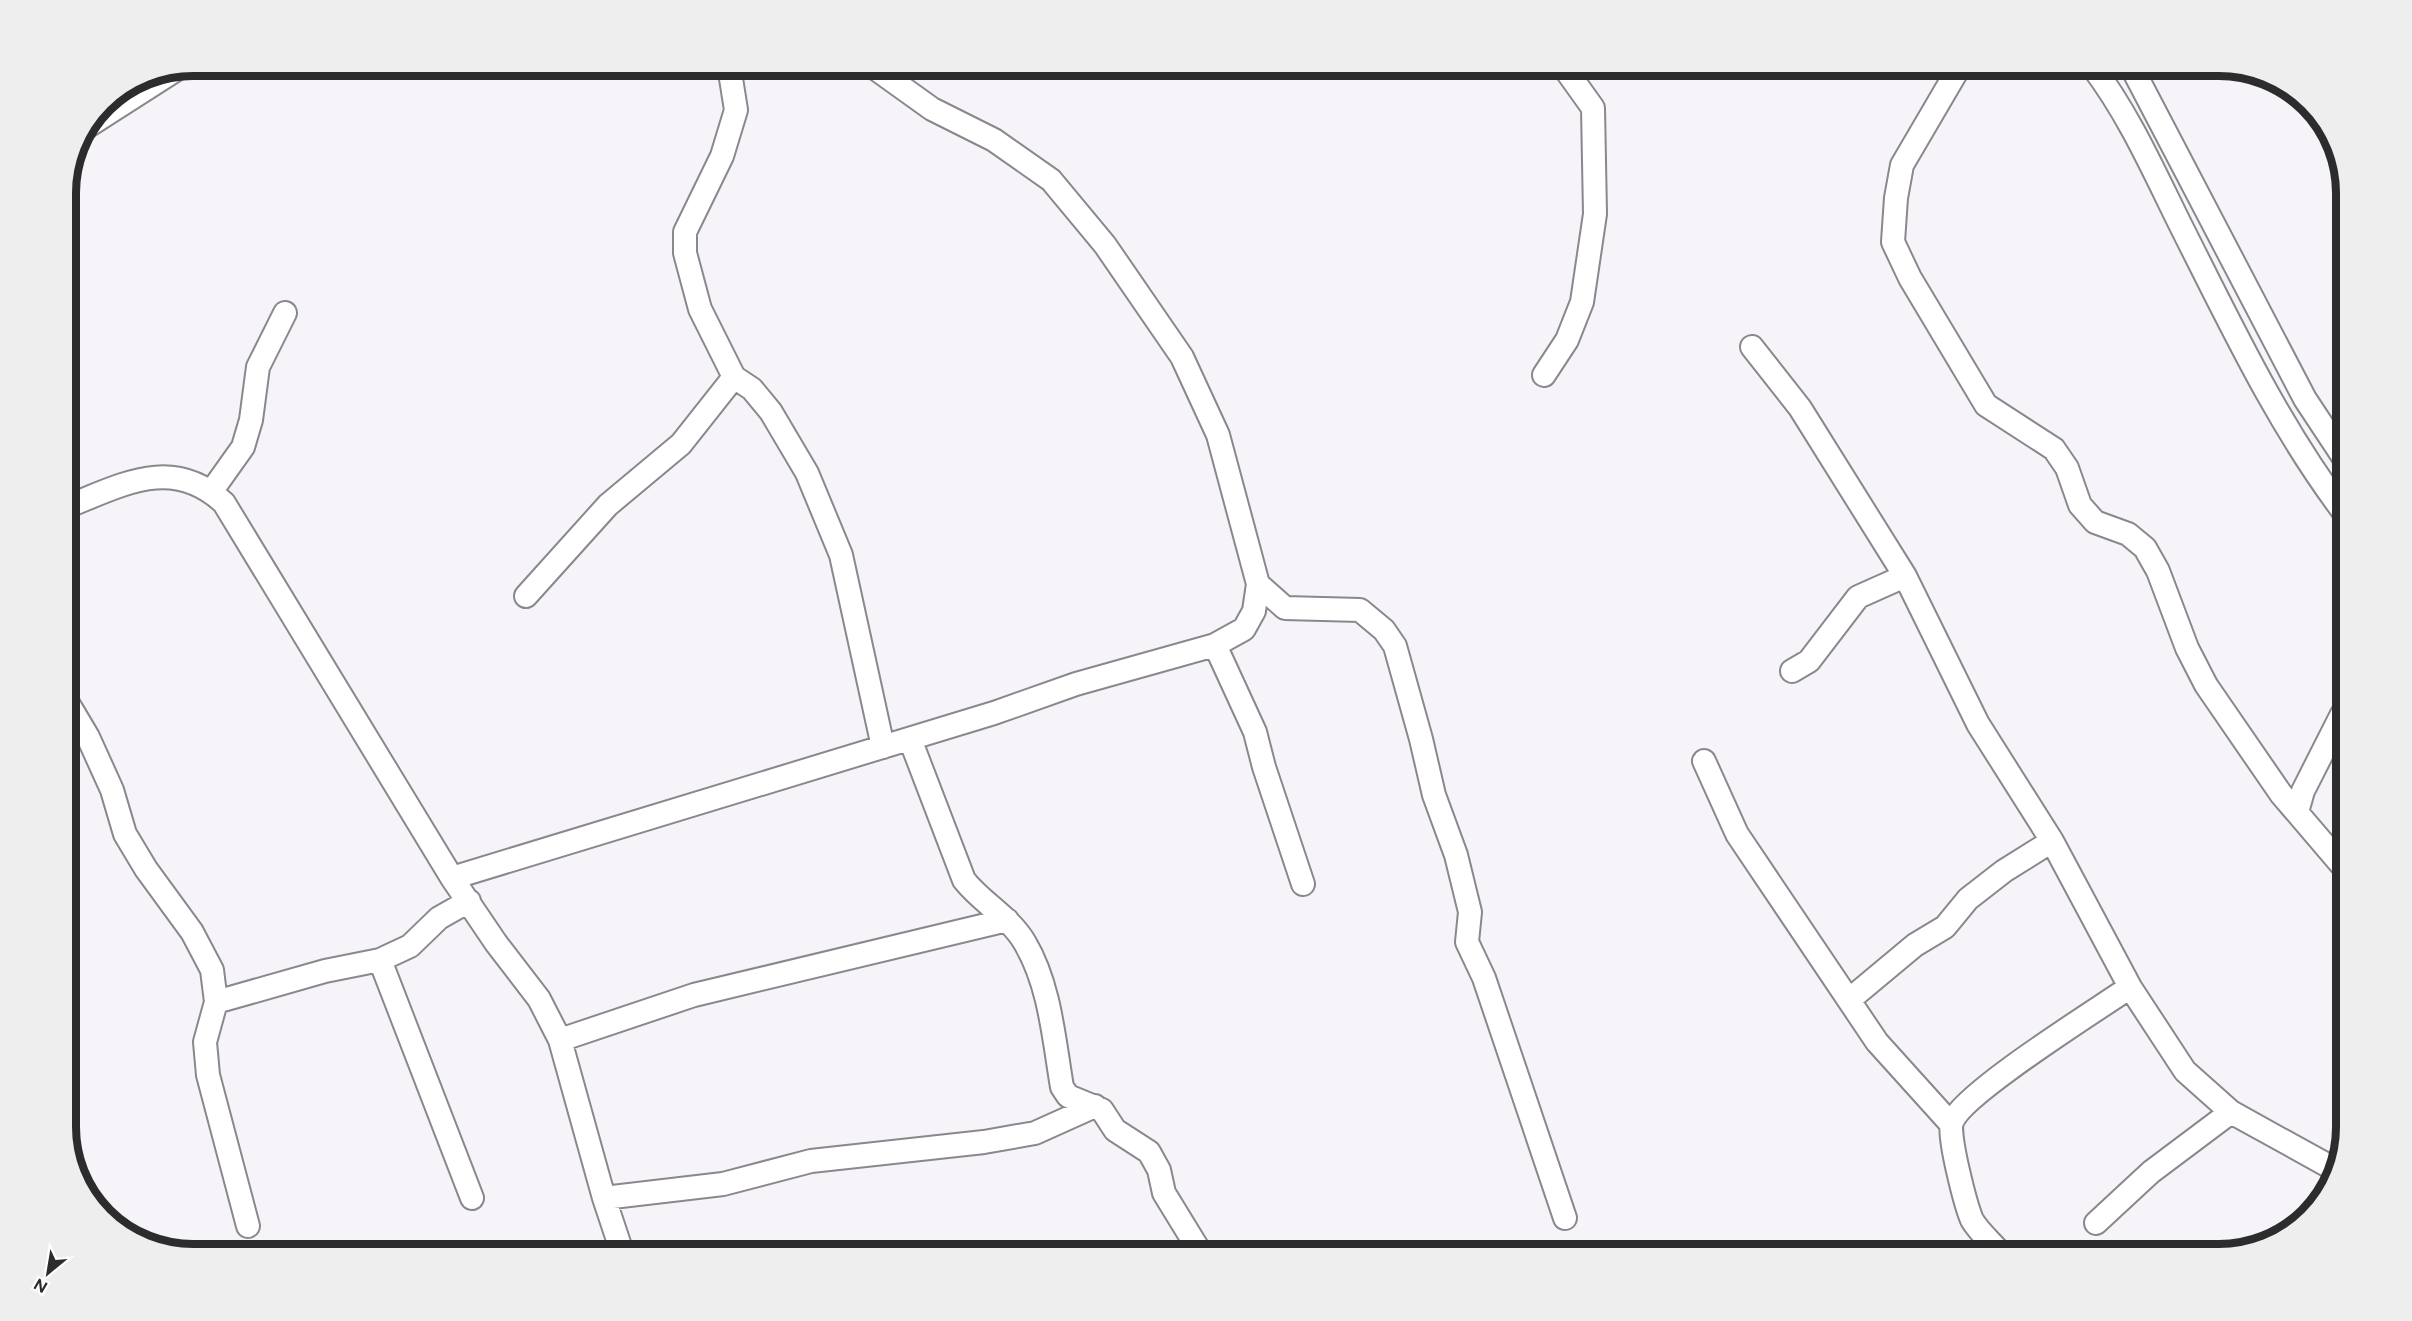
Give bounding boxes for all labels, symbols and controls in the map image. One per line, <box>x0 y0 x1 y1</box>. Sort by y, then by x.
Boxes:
north arrow <box>18 1243 78 1303</box>
text: N <box>31 1274 51 1297</box>

